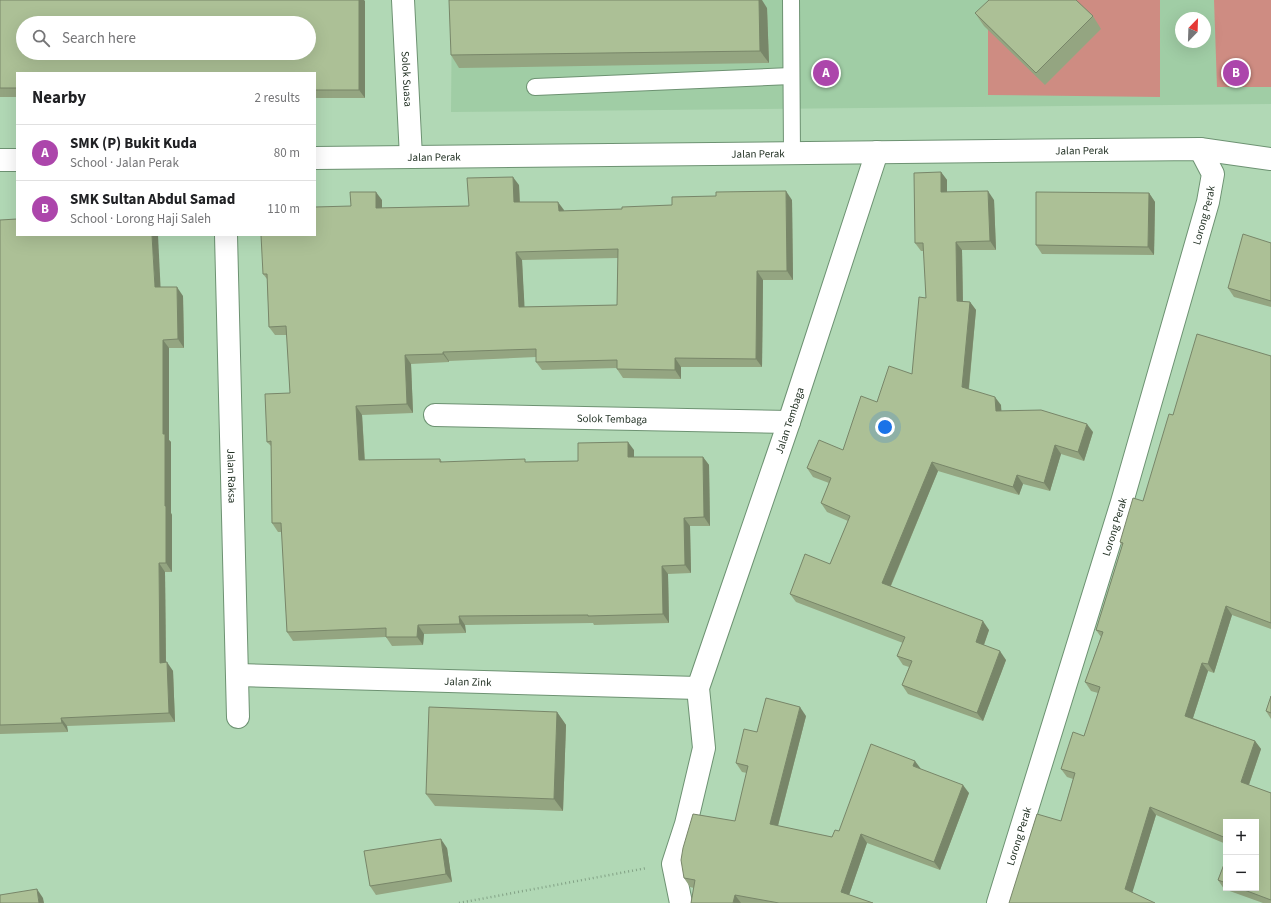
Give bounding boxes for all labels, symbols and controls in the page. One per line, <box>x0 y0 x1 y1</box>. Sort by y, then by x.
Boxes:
north arrow <box>1175 12 1211 48</box>
search box <box>16 16 316 60</box>
icon: search <box>30 27 52 49</box>
text: Search here <box>62 28 136 49</box>
street label: Solok Suasa <box>398 51 416 107</box>
pin: A <box>813 58 839 88</box>
pin: B <box>1223 58 1249 88</box>
text: Nearby <box>32 86 86 110</box>
text: 2 results <box>255 89 300 107</box>
text: SMK (P) Bukit Kuda <box>70 133 197 154</box>
street label: Jalan Perak <box>1055 142 1109 158</box>
text: A <box>41 144 49 162</box>
text: 80 m <box>274 144 300 162</box>
street label: Jalan Perak <box>731 146 785 161</box>
street label: Jalan Perak <box>407 149 461 165</box>
text: School · Jalan Perak <box>70 154 179 172</box>
street label: Lorong Perak <box>1189 184 1218 247</box>
text: SMK Sultan Abdul Samad <box>70 189 235 210</box>
text: B <box>41 200 49 218</box>
text: 110 m <box>267 200 300 218</box>
text: School · Lorong Haji Saleh <box>70 210 211 228</box>
street label: Jalan Tembaga <box>771 385 807 456</box>
street label: Solok Tembaga <box>577 410 647 427</box>
your location <box>875 417 895 437</box>
street label: Jalan Raksa <box>224 448 240 504</box>
street label: Lorong Perak <box>1098 495 1131 558</box>
street label: Jalan Zink <box>444 673 492 690</box>
street label: Lorong Perak <box>1003 804 1035 867</box>
map controls <box>1223 819 1259 891</box>
button: + <box>1223 819 1259 855</box>
button: − <box>1223 855 1259 891</box>

